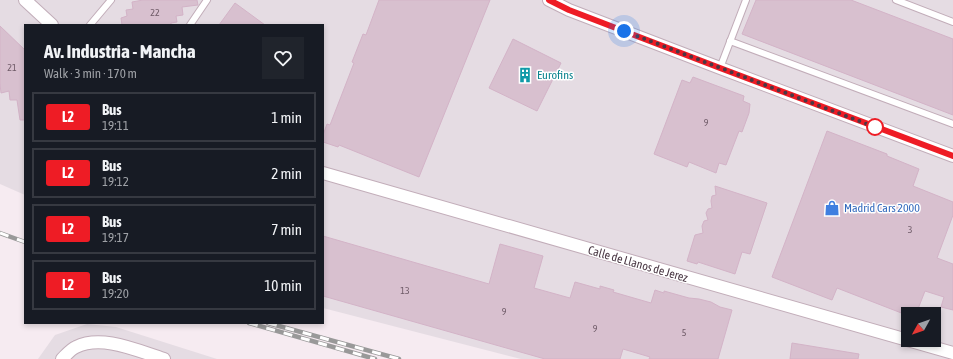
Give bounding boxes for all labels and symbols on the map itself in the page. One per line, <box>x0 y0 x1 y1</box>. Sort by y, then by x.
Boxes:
house number: 22 <box>150 7 160 18</box>
your location <box>614 21 634 41</box>
house number: 21 <box>7 62 17 73</box>
building icon: Eurofins <box>516 66 534 84</box>
place label: Eurofins <box>537 68 573 82</box>
house number: 9 <box>704 117 709 128</box>
unlabelled marker <box>866 118 884 136</box>
shop icon: Madrid Cars 2000 <box>823 199 841 217</box>
place label: Madrid Cars 2000 <box>844 201 920 215</box>
house number: 3 <box>908 224 913 235</box>
street label: Calle de Llanos de Jerez <box>586 243 690 285</box>
house number: 13 <box>400 285 410 296</box>
house number: 9 <box>502 306 507 317</box>
north arrow <box>901 307 941 347</box>
house number: 9 <box>593 323 598 334</box>
house number: 5 <box>682 327 687 338</box>

